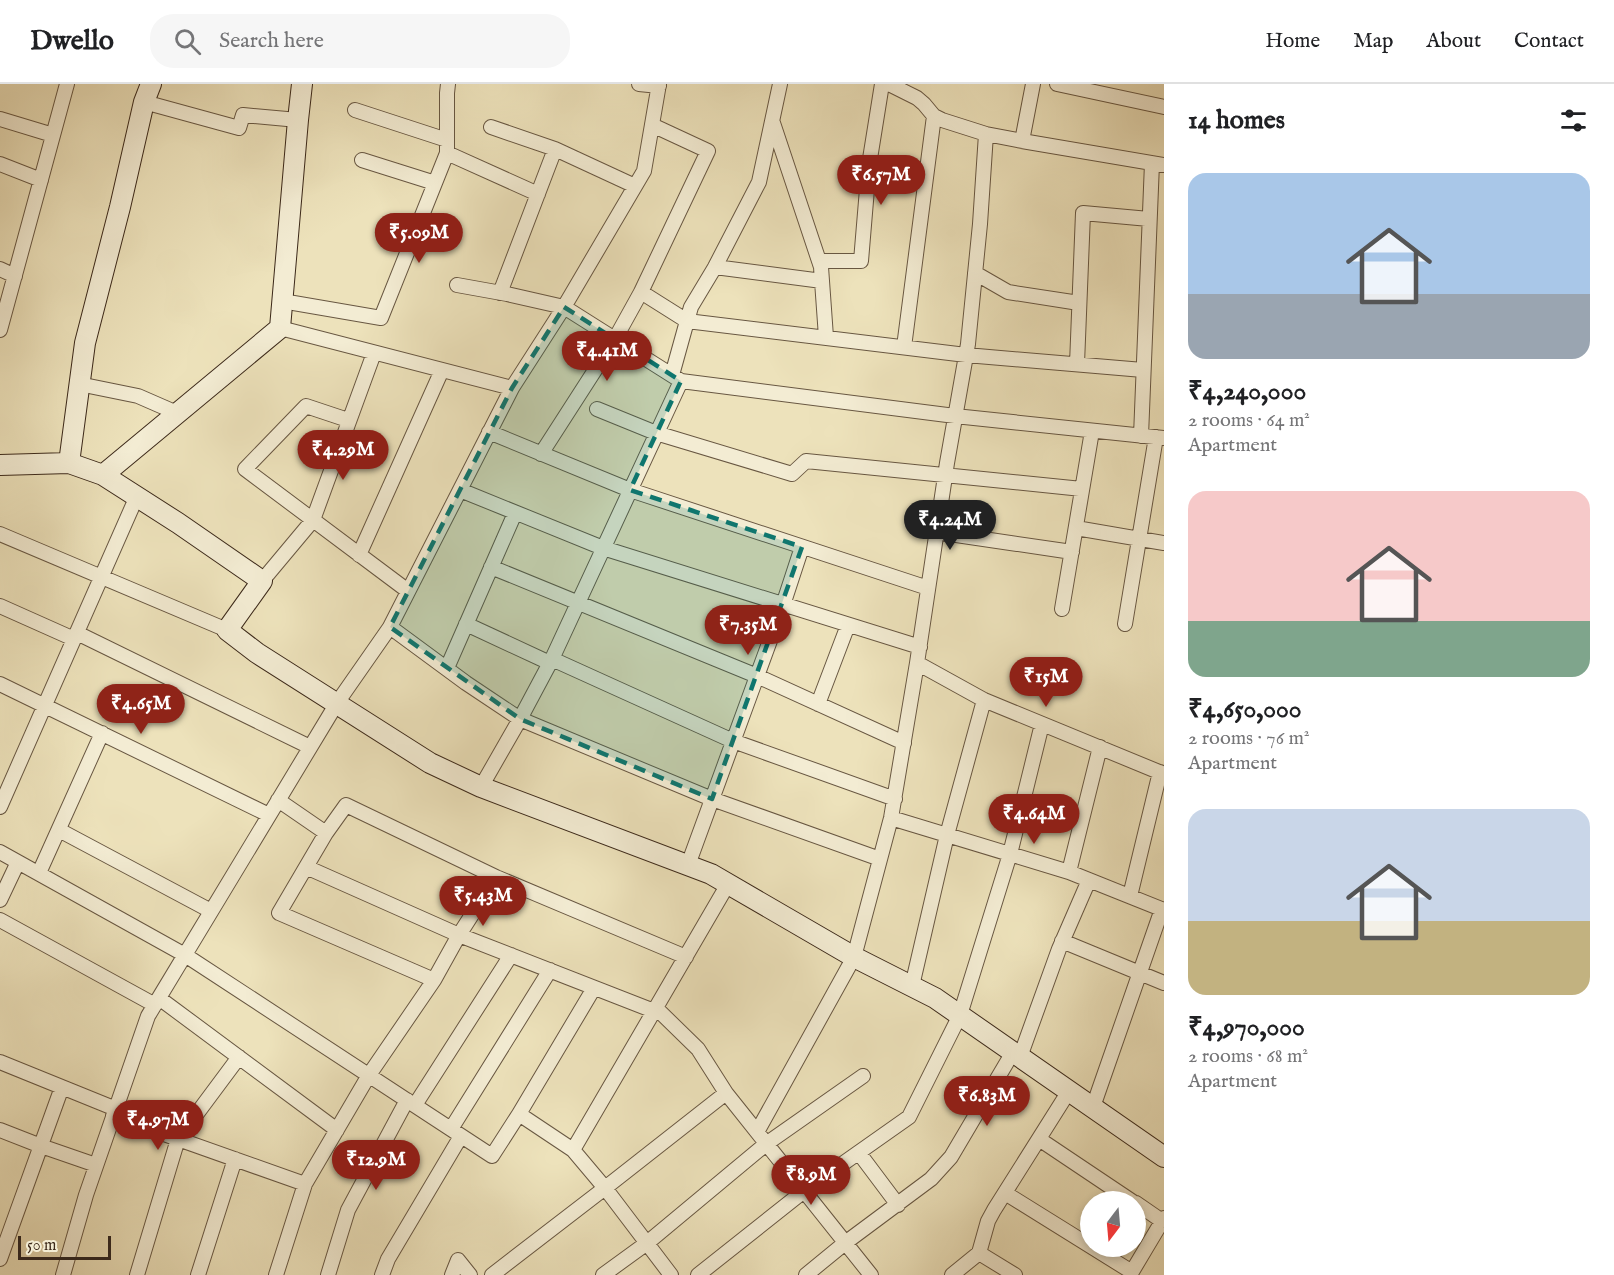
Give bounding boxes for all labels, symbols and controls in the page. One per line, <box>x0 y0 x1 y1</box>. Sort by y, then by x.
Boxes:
search box <box>150 14 570 68</box>
text: Dwello <box>30 24 114 59</box>
icon: search <box>171 25 204 58</box>
text: Search here <box>219 27 324 55</box>
text: Home <box>1265 28 1320 55</box>
text: Map <box>1353 28 1393 55</box>
text: About <box>1426 28 1481 55</box>
text: Contact <box>1514 28 1584 55</box>
text: 14 homes <box>1188 104 1285 137</box>
icon: filters <box>1557 104 1590 137</box>
pin: ₹6.57M <box>832 155 930 206</box>
text: ₹6.57M <box>851 162 911 187</box>
icon: home <box>1335 212 1443 320</box>
pin: ₹5.09M <box>370 213 468 264</box>
text: ₹5.09M <box>389 220 449 245</box>
pin: ₹4.41M <box>558 331 656 382</box>
text: ₹4.41M <box>576 338 638 363</box>
text: ₹4,240,000 <box>1188 375 1306 408</box>
text: 2 rooms · 64 m² <box>1188 408 1310 433</box>
pin: ₹4.29M <box>294 430 392 481</box>
text: Apartment <box>1188 433 1277 458</box>
text: ₹4.29M <box>312 437 374 462</box>
pin: ₹4.24M <box>901 500 999 551</box>
text: ₹4.24M <box>918 507 982 532</box>
icon: home <box>1335 530 1443 638</box>
pin: ₹7.35M <box>699 605 797 656</box>
text: ₹7.35M <box>719 612 777 637</box>
pin: ₹15M <box>1010 657 1082 708</box>
text: ₹15M <box>1024 664 1068 689</box>
pin: ₹4.65M <box>92 684 190 735</box>
text: ₹4.65M <box>111 691 171 716</box>
text: ₹4,650,000 <box>1188 693 1302 726</box>
text: 2 rooms · 76 m² <box>1188 726 1309 751</box>
text: Apartment <box>1188 751 1277 776</box>
pin: ₹4.64M <box>985 794 1083 845</box>
text: ₹4.64M <box>1002 801 1066 826</box>
icon: home <box>1335 848 1443 956</box>
pin: ₹5.43M <box>434 876 532 927</box>
text: ₹5.43M <box>453 883 513 908</box>
text: ₹4,970,000 <box>1188 1011 1305 1044</box>
text: 2 rooms · 68 m² <box>1188 1044 1308 1069</box>
text: Apartment <box>1188 1069 1277 1094</box>
pin: ₹6.83M <box>938 1076 1036 1127</box>
text: ₹6.83M <box>958 1083 1016 1108</box>
pin: ₹4.97M <box>109 1100 207 1151</box>
text: ₹4.97M <box>127 1107 189 1132</box>
pin: ₹12.9M <box>327 1140 425 1191</box>
text: ₹12.9M <box>346 1147 406 1172</box>
pin: ₹8.9M <box>769 1155 853 1206</box>
text: ₹8.9M <box>785 1162 837 1187</box>
north arrow <box>1080 1191 1146 1257</box>
map controls <box>1080 1191 1146 1257</box>
scale bar <box>18 1233 111 1260</box>
text: 50 m <box>27 1236 56 1256</box>

